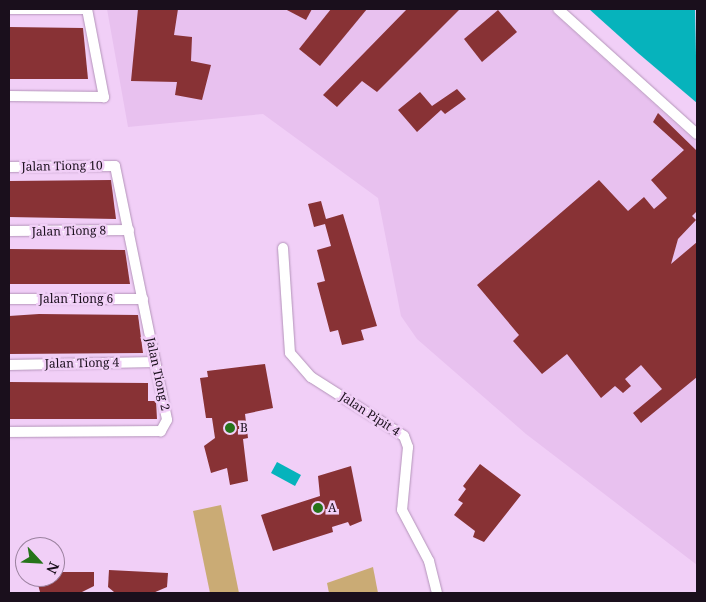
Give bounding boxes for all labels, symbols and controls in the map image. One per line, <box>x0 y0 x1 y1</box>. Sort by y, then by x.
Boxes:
street label: Jalan Tiong 10 <box>21 158 103 174</box>
street label: Jalan Tiong 8 <box>32 223 106 239</box>
street label: Jalan Tiong 6 <box>39 292 113 306</box>
street label: Jalan Tiong 2 <box>143 336 173 412</box>
street label: Jalan Tiong 4 <box>45 355 119 371</box>
street label: Jalan Pipit 4 <box>337 389 403 439</box>
place label: B <box>240 421 248 435</box>
marker: B <box>224 422 236 434</box>
place label: A <box>328 501 336 515</box>
marker: A <box>312 502 324 514</box>
north arrow <box>15 537 65 587</box>
text: N <box>42 559 64 577</box>

